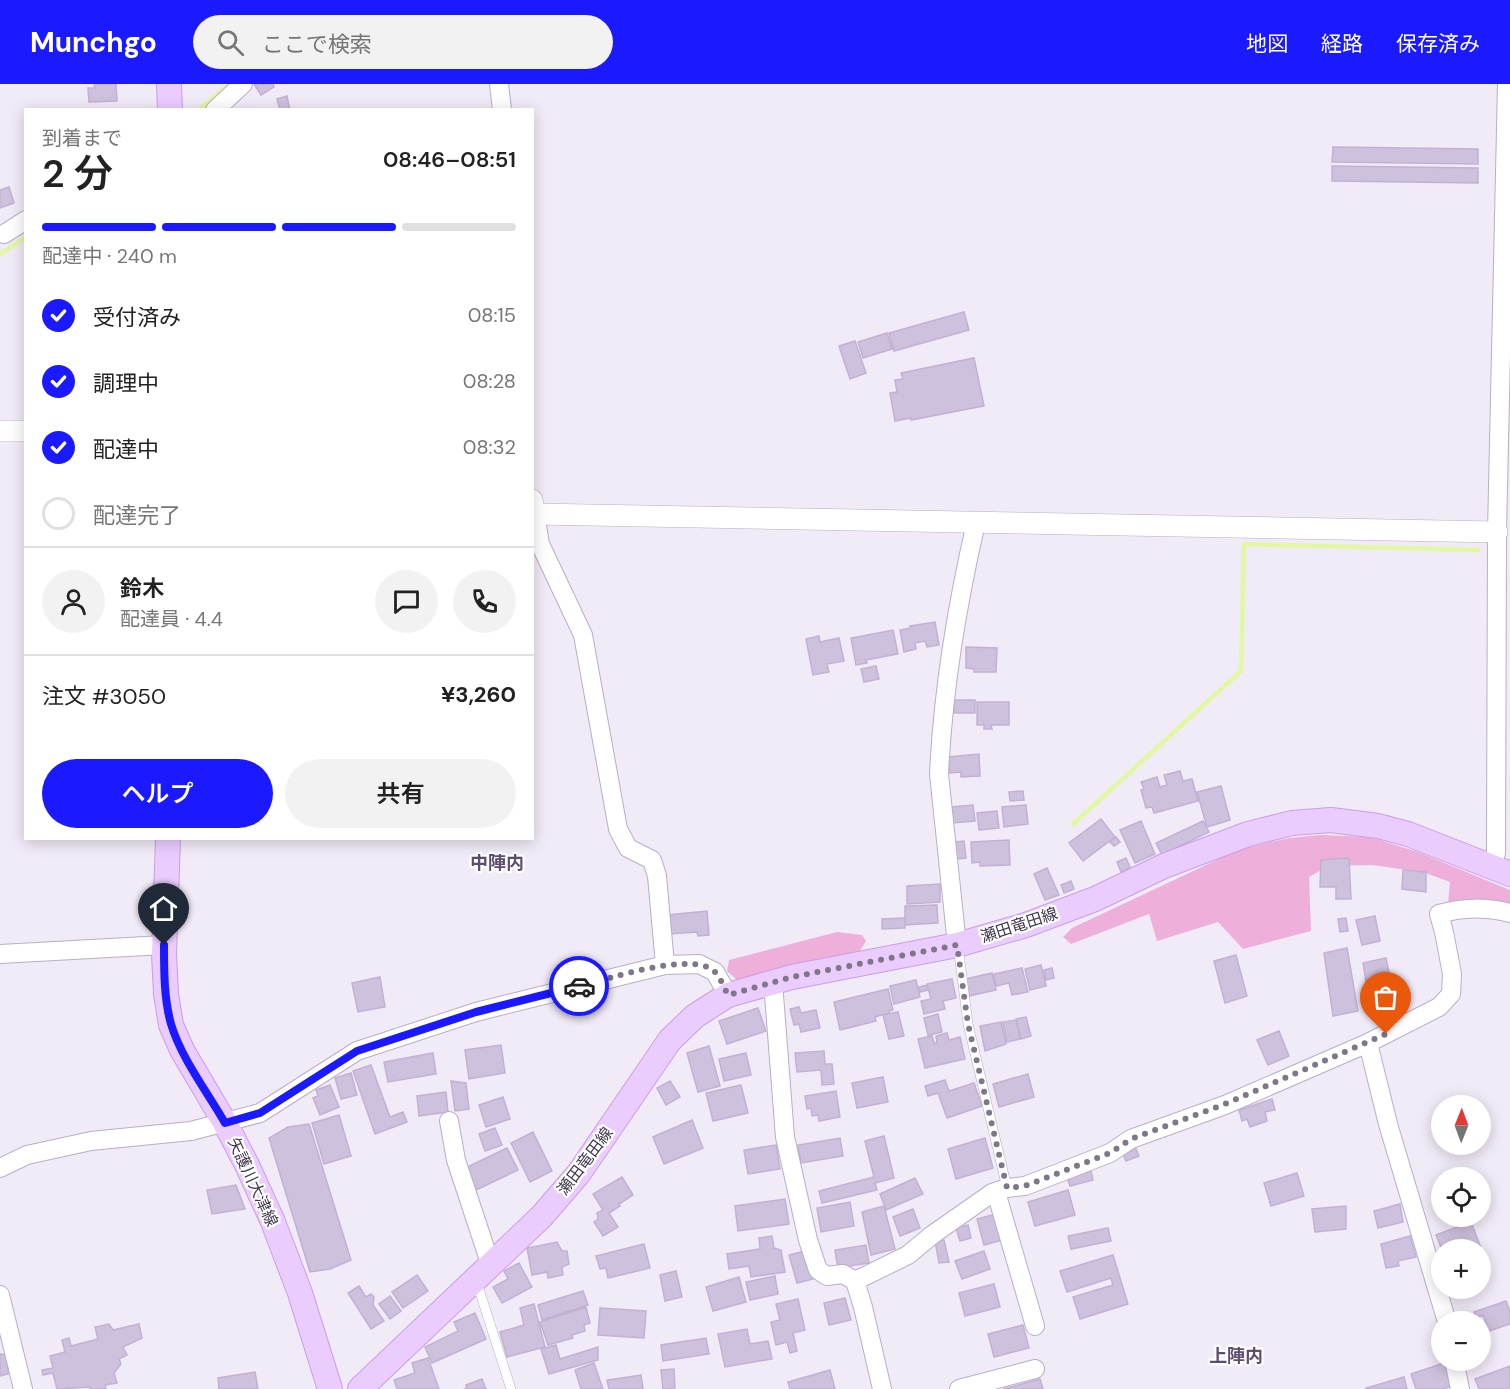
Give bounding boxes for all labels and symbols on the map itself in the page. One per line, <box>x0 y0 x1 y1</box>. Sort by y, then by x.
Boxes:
district label: 中陣内 <box>470 851 524 875</box>
pin <box>138 883 189 945</box>
street label: 瀬田竜田線 <box>978 903 1060 947</box>
courier <box>549 956 609 1016</box>
pin <box>1360 972 1411 1034</box>
north arrow <box>1431 1095 1491 1155</box>
street label: 瀬田竜田線 <box>553 1123 617 1199</box>
street label: 矢護川大津線 <box>223 1134 283 1230</box>
district label: 上陣内 <box>1209 1344 1263 1368</box>

